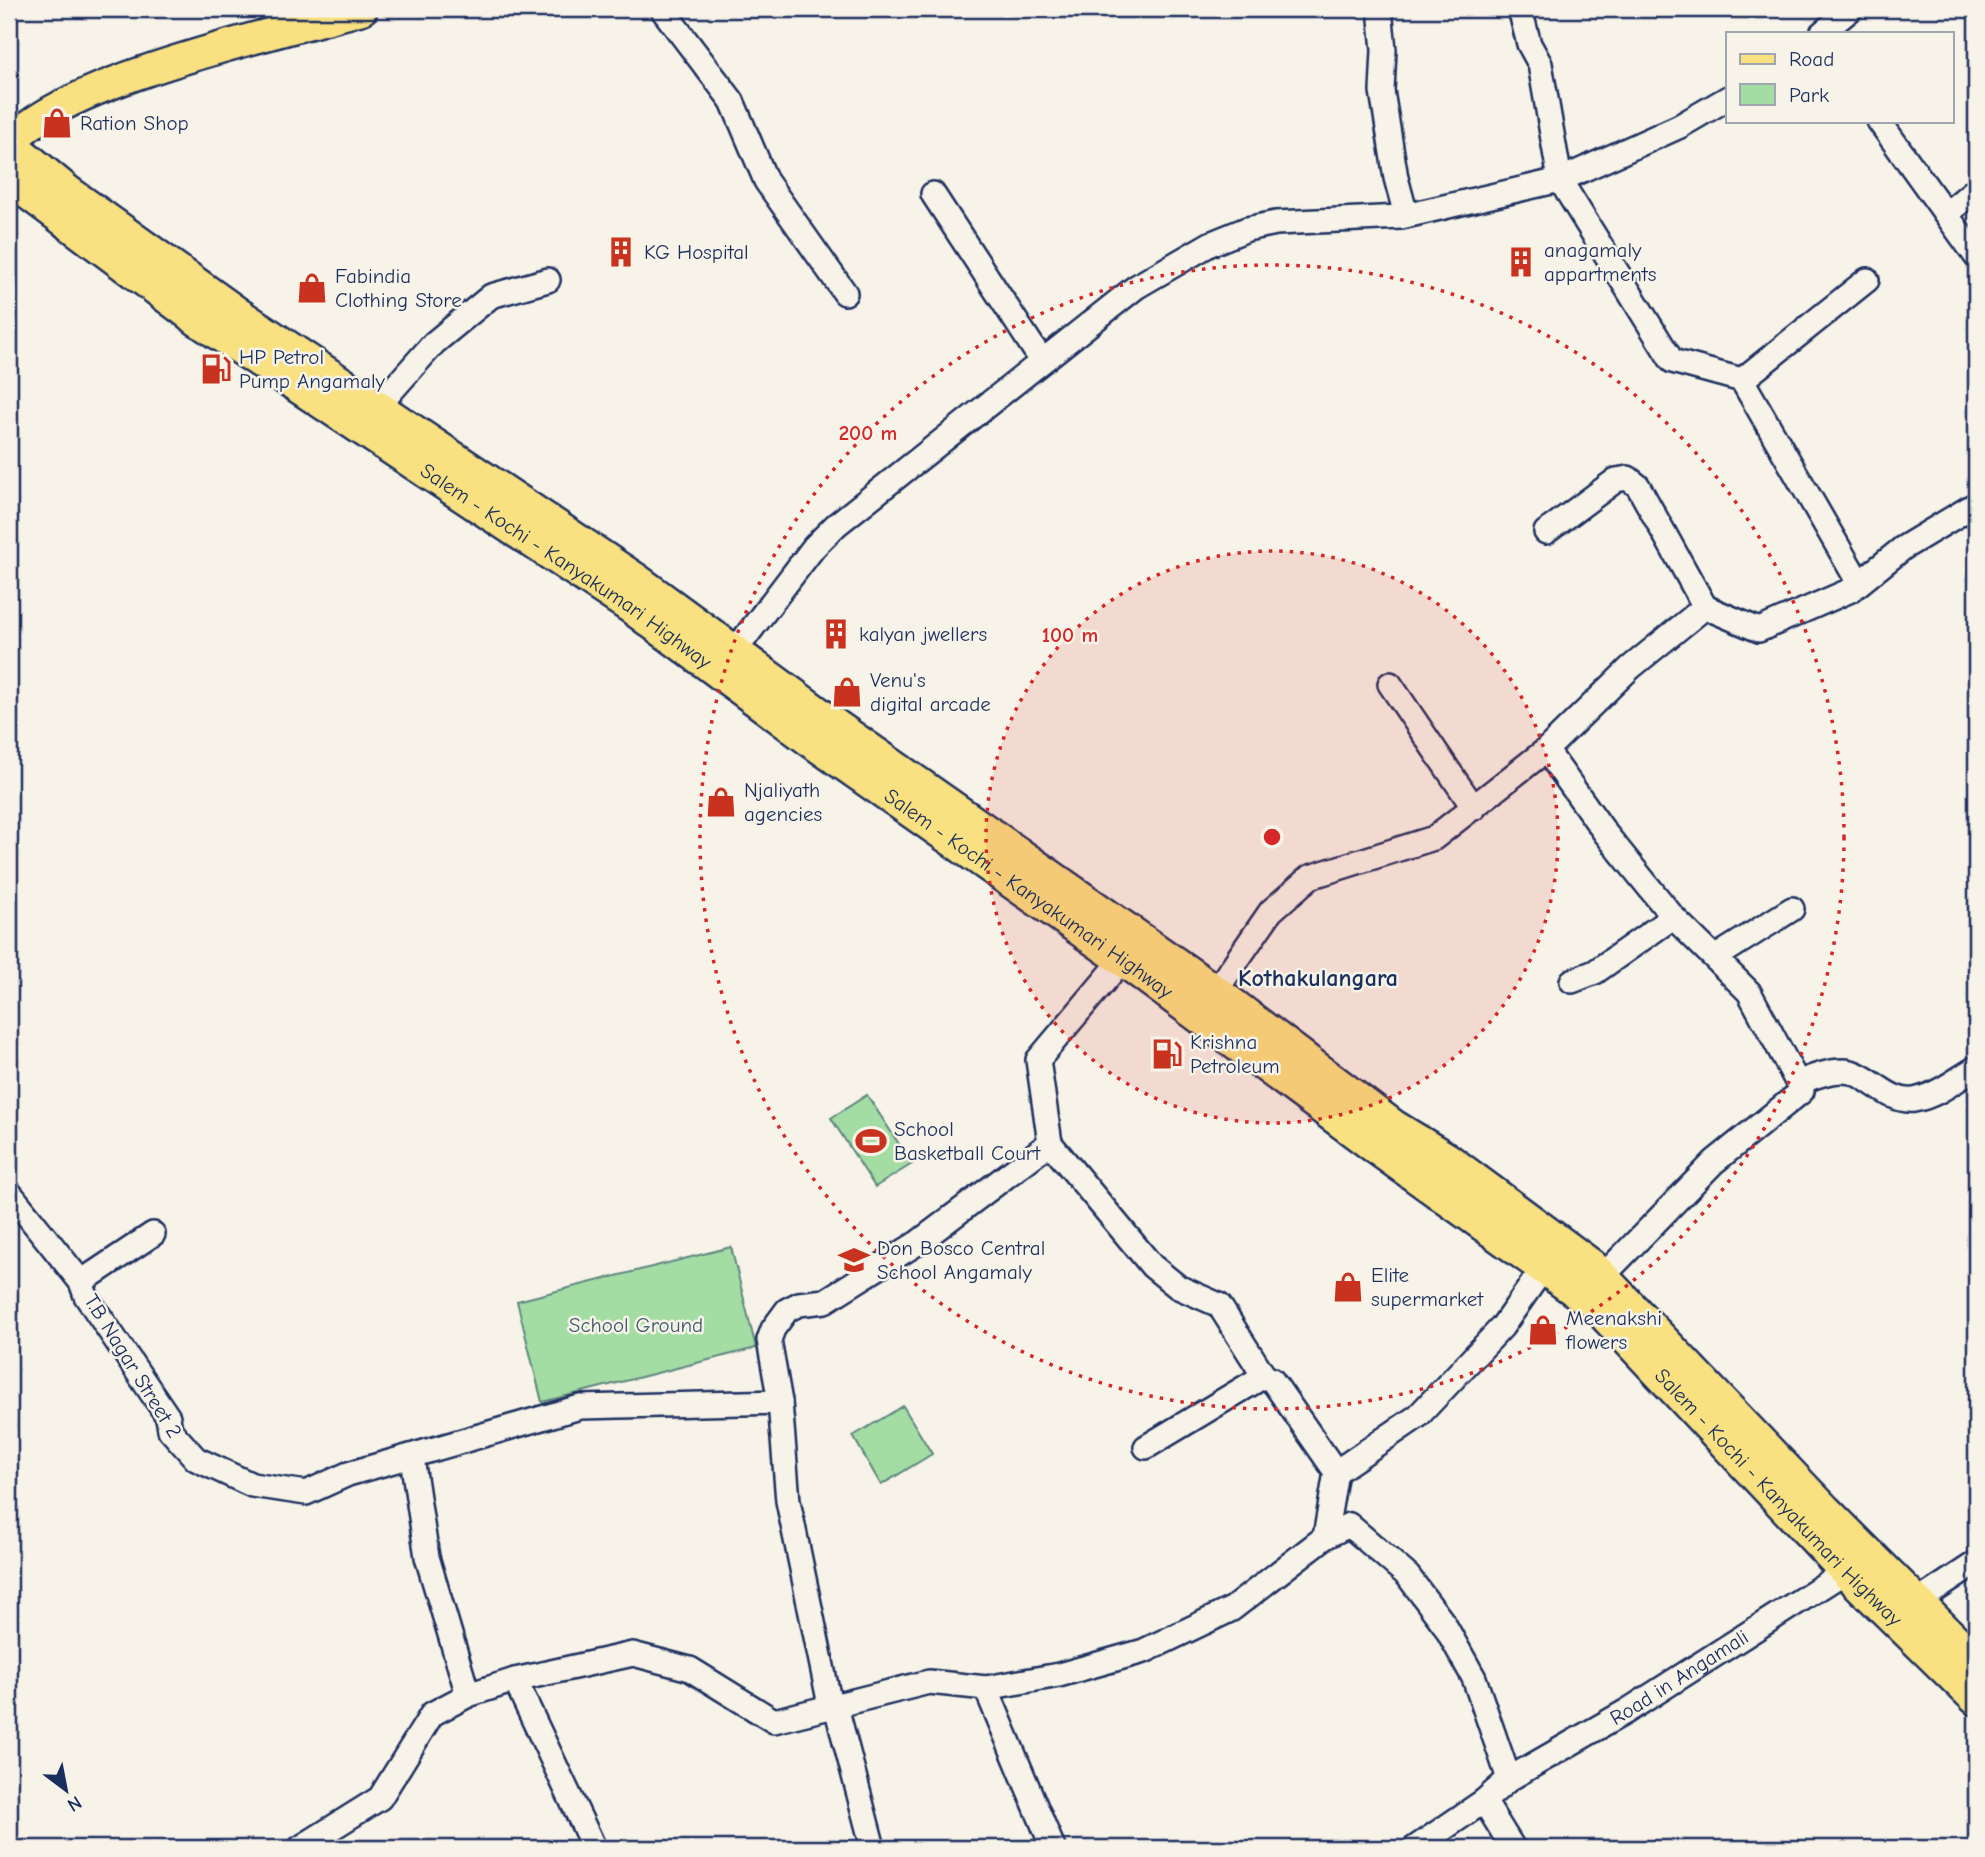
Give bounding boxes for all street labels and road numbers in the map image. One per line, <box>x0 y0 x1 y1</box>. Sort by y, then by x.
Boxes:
street label: Salem - Kochi - Kanyakumari Highway <box>416 458 717 674</box>
street label: Salem - Kochi - Kanyakumari Highway <box>880 784 1178 1004</box>
street label: T.B Nagar Street 2 <box>79 1290 187 1442</box>
street label: Salem - Kochi - Kanyakumari Highway <box>1650 1363 1907 1631</box>
street label: Road in Angamali <box>1606 1625 1753 1730</box>

